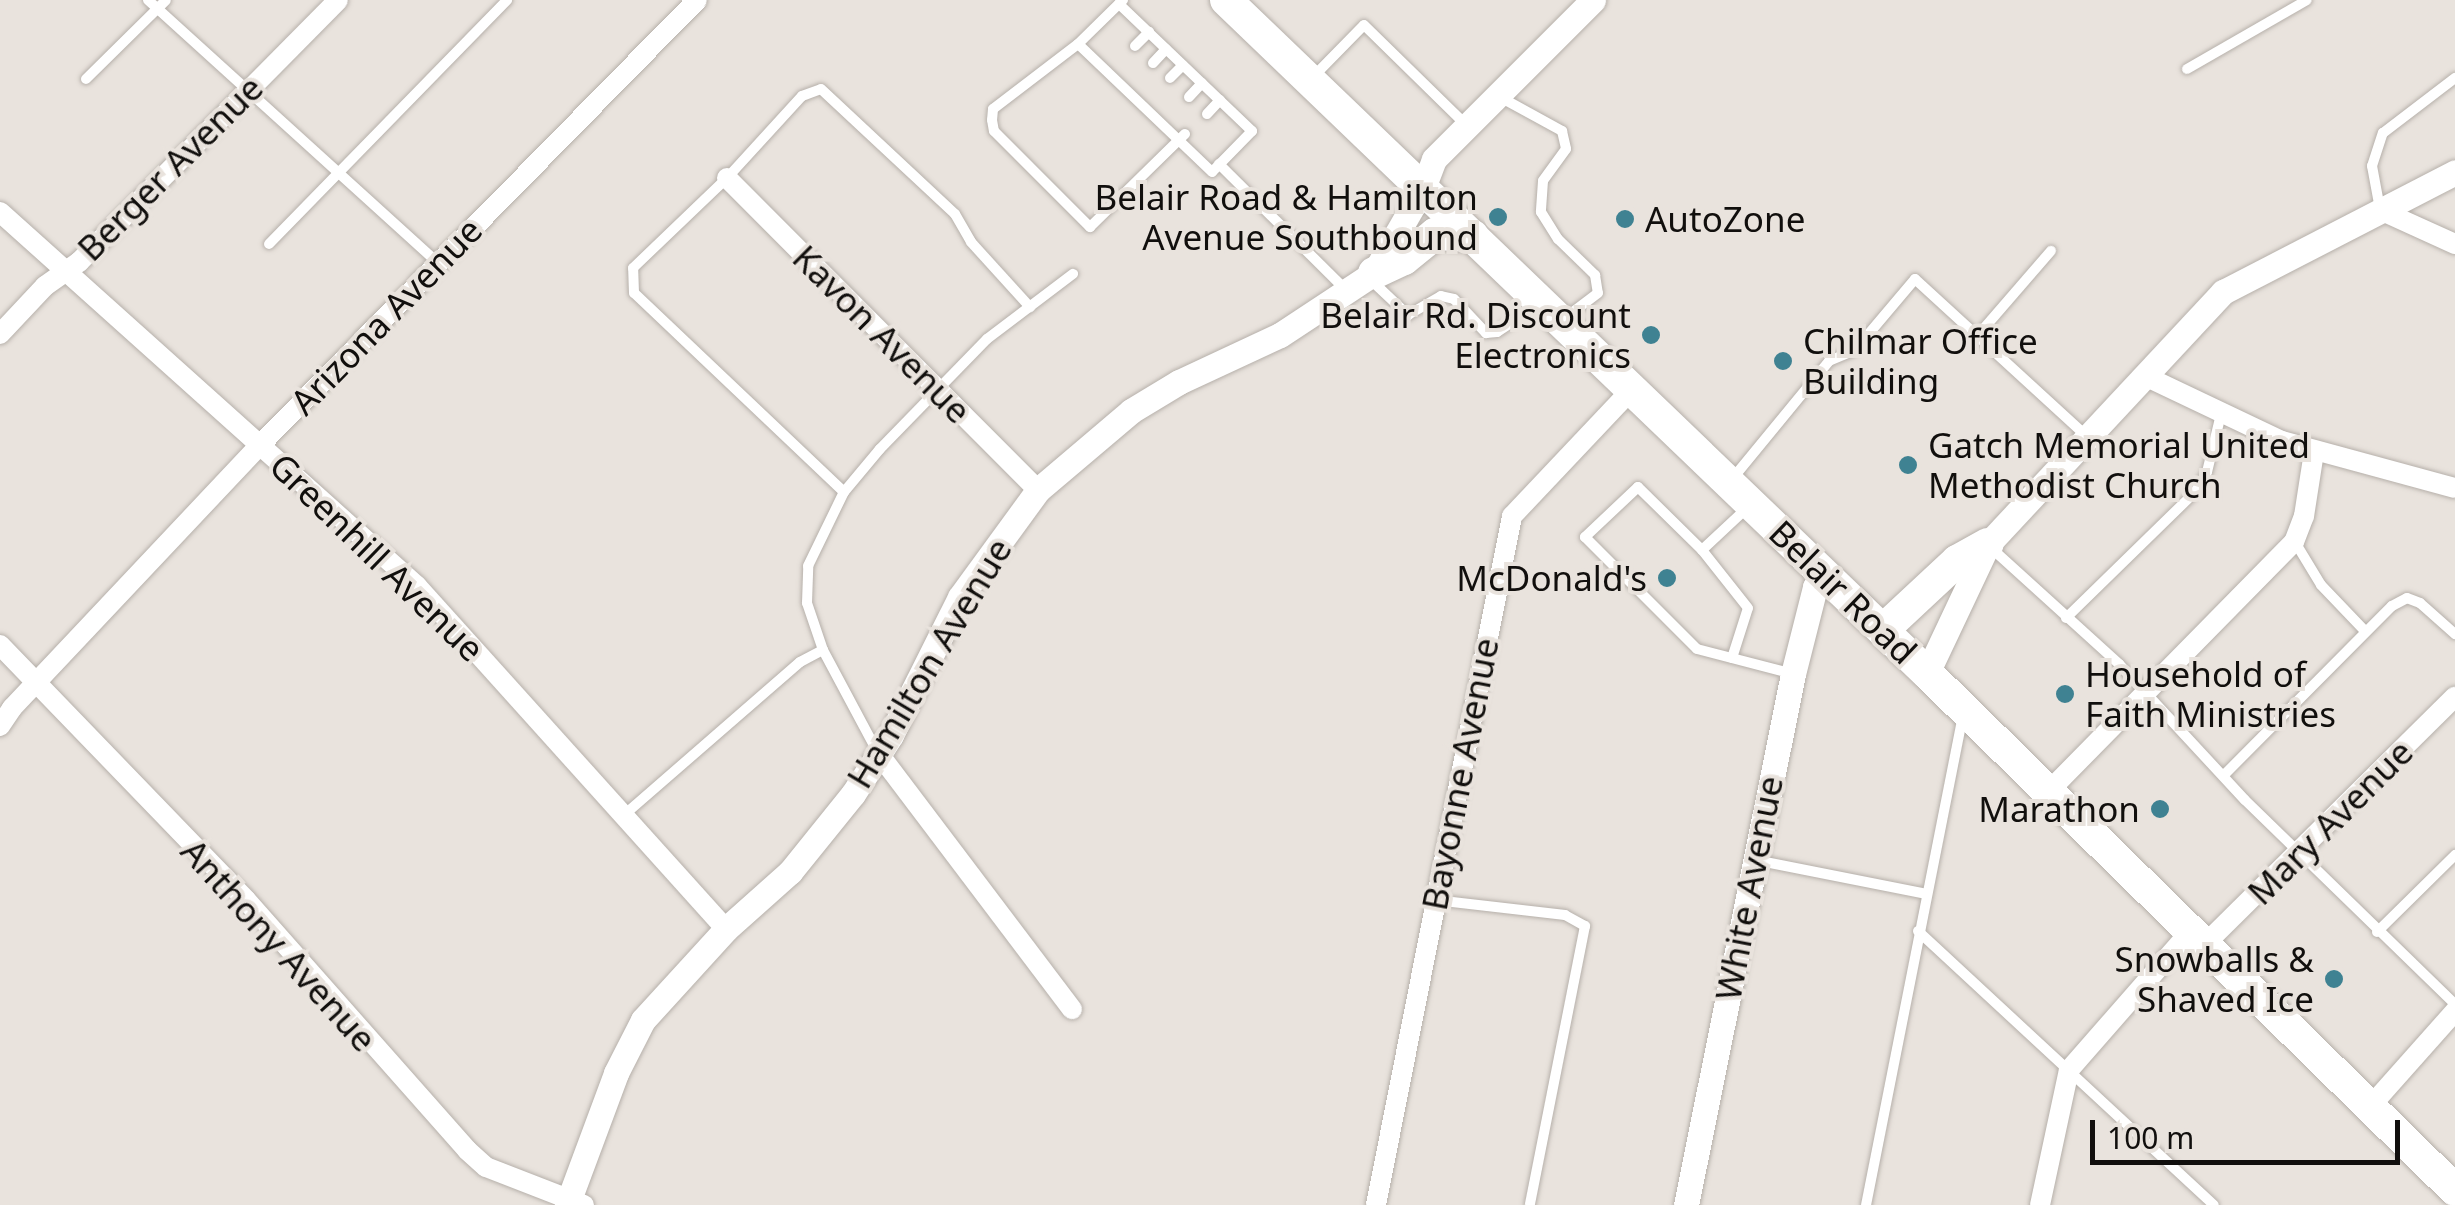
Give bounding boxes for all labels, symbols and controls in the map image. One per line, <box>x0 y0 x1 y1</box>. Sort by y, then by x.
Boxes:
street label: Berger Avenue <box>69 67 271 269</box>
place label: Belair Road & Hamilton Avenue Southbound <box>1095 176 1478 258</box>
place label: AutoZone <box>1645 198 1805 240</box>
marker: Belair Road & Hamilton Avenue Southbound <box>1487 206 1509 228</box>
marker: AutoZone <box>1614 208 1636 230</box>
street label: Arizona Avenue <box>282 209 490 423</box>
street label: Kavon Avenue <box>784 236 980 432</box>
place label: Belair Rd. Discount Electronics <box>1320 294 1631 376</box>
place label: Chilmar Office Building <box>1803 320 2038 402</box>
marker: Belair Rd. Discount Electronics <box>1640 324 1662 346</box>
marker: Chilmar Office Building <box>1772 350 1794 372</box>
place label: Gatch Memorial United Methodist Church <box>1928 424 2310 506</box>
street label: Greenhill Avenue <box>261 444 493 670</box>
marker: Gatch Memorial United Methodist Church <box>1897 454 1919 476</box>
street label: Belair Road <box>1761 512 1925 672</box>
street label: Hamilton Avenue <box>838 531 1020 795</box>
place label: McDonald's <box>1456 557 1647 599</box>
marker: McDonald's <box>1656 567 1678 589</box>
street label: Bayonne Avenue <box>1413 634 1507 914</box>
place label: Household of Faith Ministries <box>2085 653 2336 735</box>
marker: Household of Faith Ministries <box>2054 683 2076 705</box>
street label: Mary Avenue <box>2239 731 2421 913</box>
street label: White Avenue <box>1707 772 1791 1004</box>
place label: Marathon <box>1978 788 2140 830</box>
marker: Marathon <box>2149 798 2171 820</box>
street label: Anthony Avenue <box>173 830 385 1060</box>
place label: Snowballs & Shaved Ice <box>2114 938 2314 1020</box>
marker: Snowballs & Shaved Ice <box>2323 968 2345 990</box>
scale bar <box>2095 1100 2405 1162</box>
text: 100 m <box>2107 1117 2194 1158</box>

